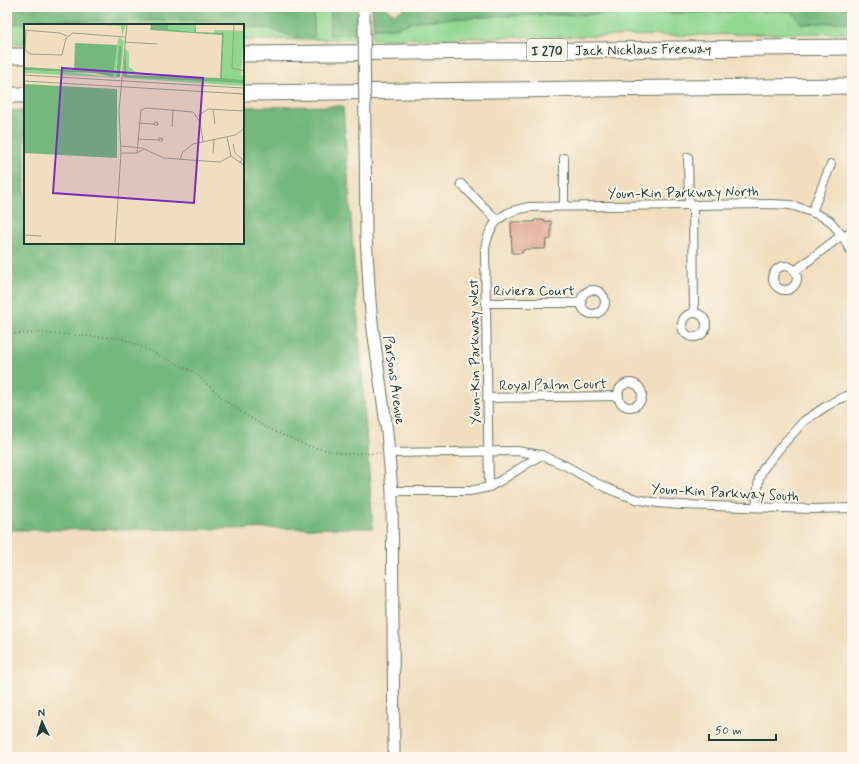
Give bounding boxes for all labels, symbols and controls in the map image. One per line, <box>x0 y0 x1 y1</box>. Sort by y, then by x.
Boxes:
inset map <box>24 24 244 244</box>
road number: I 270 <box>527 39 567 61</box>
street label: Jack Nicklaus Freeway <box>574 40 712 60</box>
street label: Youn-Kin Parkway North <box>607 183 759 203</box>
street label: Youn-Kin Parkway West <box>465 279 485 425</box>
street label: Riviera Court <box>493 282 575 300</box>
street label: Parsons Avenue <box>379 335 409 426</box>
street label: Royal Palm Court <box>499 375 607 395</box>
street label: Youn-Kin Parkway South <box>651 480 799 506</box>
north arrow <box>22 702 62 742</box>
text: N <box>37 706 46 720</box>
scale bar <box>709 716 776 742</box>
text: 50 m <box>715 723 742 739</box>

